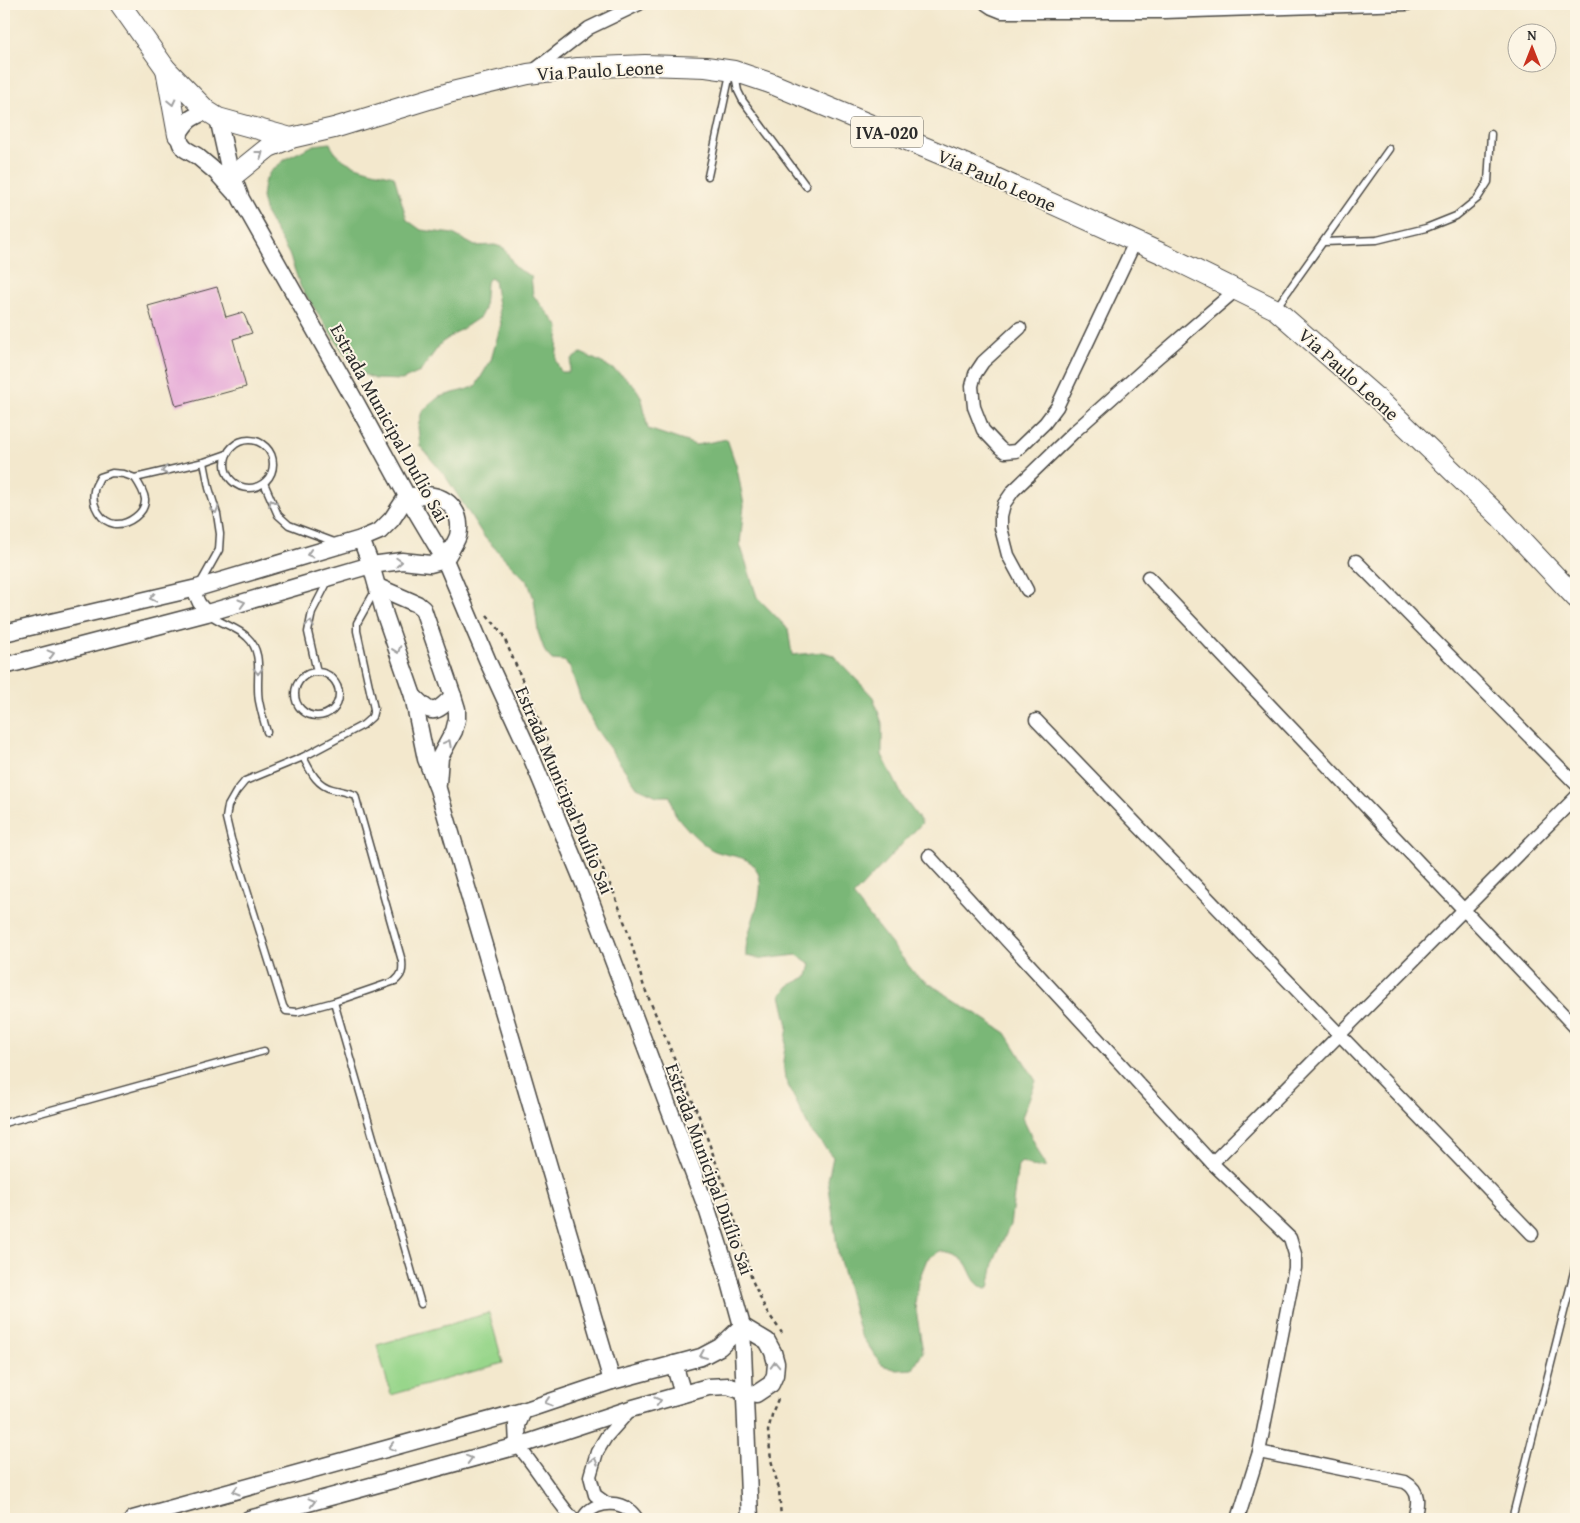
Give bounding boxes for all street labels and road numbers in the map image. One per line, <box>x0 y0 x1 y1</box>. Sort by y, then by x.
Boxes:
street label: Via Paulo Leone <box>536 53 664 87</box>
road number: IVA-020 <box>851 116 923 148</box>
street label: Via Paulo Leone <box>933 141 1061 219</box>
street label: Estrada Municipal Duílio Sai <box>324 318 456 528</box>
street label: Via Paulo Leone <box>1292 321 1406 427</box>
street label: Estrada Municipal Duílio Sai <box>508 682 622 898</box>
street label: Estrada Municipal Duílio Sai <box>659 1059 761 1279</box>

